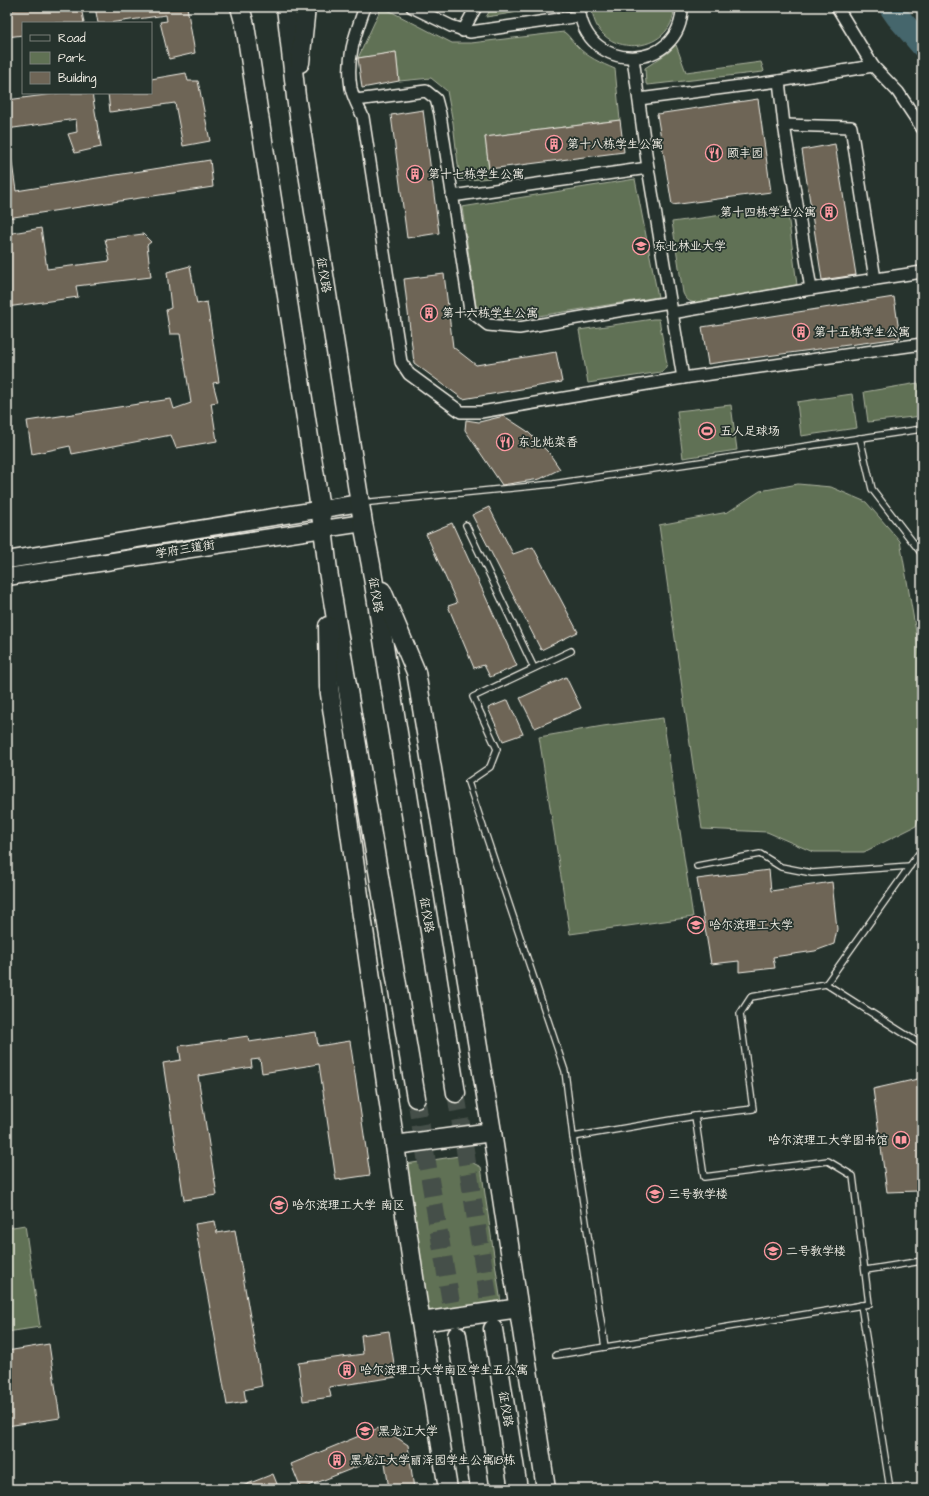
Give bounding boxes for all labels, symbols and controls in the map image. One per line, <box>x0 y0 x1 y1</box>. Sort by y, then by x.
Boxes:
legend <box>22 22 152 94</box>
text: Road <box>58 30 86 47</box>
text: Park <box>58 50 86 67</box>
text: Building <box>58 70 96 88</box>
building icon: 第十八栋学生公寓 <box>544 134 564 154</box>
place label: 第十八栋学生公寓 <box>567 136 663 153</box>
restaurant icon: 颐丰园 <box>704 143 724 163</box>
place label: 颐丰园 <box>727 145 763 162</box>
building icon: 第十七栋学生公寓 <box>405 164 425 184</box>
place label: 第十七栋学生公寓 <box>428 166 524 183</box>
building icon: 第十四栋学生公寓 <box>819 202 839 222</box>
place label: 第十四栋学生公寓 <box>720 204 816 221</box>
school or university icon: 东北林业大学 <box>631 236 651 256</box>
place label: 东北林业大学 <box>654 238 726 255</box>
street label: 征仪路 <box>312 256 335 294</box>
building icon: 第十六栋学生公寓 <box>419 303 439 323</box>
place label: 第十六栋学生公寓 <box>442 305 538 322</box>
building icon: 第十五栋学生公寓 <box>791 322 811 342</box>
place label: 第十五栋学生公寓 <box>814 324 910 341</box>
sports icon: 五人足球场 <box>697 421 717 441</box>
place label: 五人足球场 <box>720 423 780 440</box>
restaurant icon: 东北炖菜香 <box>495 432 515 452</box>
place label: 东北炖菜香 <box>518 434 578 451</box>
street label: 学府三道街 <box>154 536 216 563</box>
street label: 征仪路 <box>364 576 387 614</box>
street label: 征仪路 <box>415 896 438 934</box>
school or university icon: 哈尔滨理工大学 <box>686 915 706 935</box>
place label: 哈尔滨理工大学 <box>709 917 793 934</box>
library icon: 哈尔滨理工大学图书馆 <box>891 1130 911 1150</box>
place label: 哈尔滨理工大学图书馆 <box>768 1132 888 1149</box>
school or university icon: 三号教学楼 <box>645 1184 665 1204</box>
place label: 三号教学楼 <box>668 1186 728 1203</box>
school or university icon: 哈尔滨理工大学 南区 <box>269 1195 289 1215</box>
place label: 哈尔滨理工大学 南区 <box>292 1197 405 1214</box>
school or university icon: 二号教学楼 <box>763 1241 783 1261</box>
place label: 二号教学楼 <box>786 1243 846 1260</box>
building icon: 哈尔滨理工大学南区学生五公寓 <box>337 1360 357 1380</box>
place label: 哈尔滨理工大学南区学生五公寓 <box>360 1362 528 1379</box>
street label: 征仪路 <box>494 1390 517 1428</box>
school or university icon: 黑龙江大学 <box>355 1421 375 1441</box>
place label: 黑龙江大学 <box>378 1423 438 1440</box>
building icon: 黑龙江大学丽泽园学生公寓18栋 <box>327 1450 347 1470</box>
place label: 黑龙江大学丽泽园学生公寓18栋 <box>350 1452 515 1469</box>

